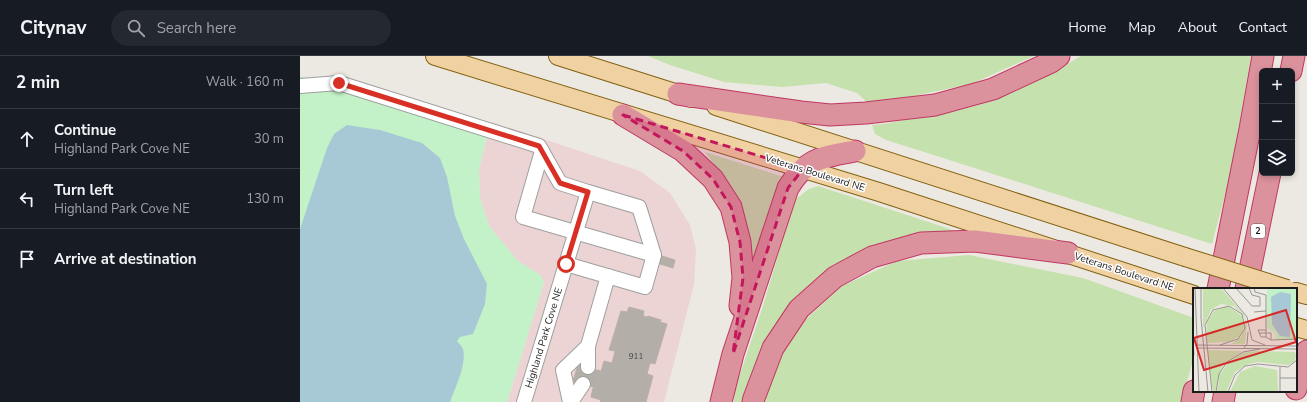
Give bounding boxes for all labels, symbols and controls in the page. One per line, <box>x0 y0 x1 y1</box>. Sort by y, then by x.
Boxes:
search box <box>111 10 391 46</box>
text: Citynav <box>20 15 87 41</box>
icon: search <box>125 17 147 39</box>
text: Search here <box>157 18 236 38</box>
text: Home <box>1068 18 1106 37</box>
text: Map <box>1128 18 1156 37</box>
text: About <box>1178 18 1217 37</box>
text: Contact <box>1239 18 1287 37</box>
map controls <box>1259 68 1295 176</box>
button: + <box>1259 68 1295 104</box>
text: 2 min <box>16 71 60 94</box>
text: Walk · 160 m <box>206 73 284 91</box>
route end <box>330 74 348 92</box>
button: − <box>1259 104 1295 140</box>
text: Continue <box>54 120 116 140</box>
icon: ahead <box>16 128 38 150</box>
text: 30 m <box>254 130 284 148</box>
text: Highland Park Cove NE <box>54 140 190 158</box>
button: layers <box>1259 140 1295 176</box>
street label: Veterans Boulevard NE <box>762 151 867 195</box>
text: Turn left <box>54 180 113 200</box>
icon: left <box>16 188 38 210</box>
text: 130 m <box>246 190 284 208</box>
text: Highland Park Cove NE <box>54 200 190 218</box>
road number: 2 <box>1251 224 1265 238</box>
icon: arrive <box>16 248 38 270</box>
text: Arrive at destination <box>54 249 197 269</box>
street label: Veterans Boulevard NE <box>1071 249 1176 295</box>
route start <box>557 255 575 273</box>
street label: Highland Park Cove NE <box>522 286 566 390</box>
inset map <box>1193 288 1297 392</box>
house number: 911 <box>629 351 643 362</box>

